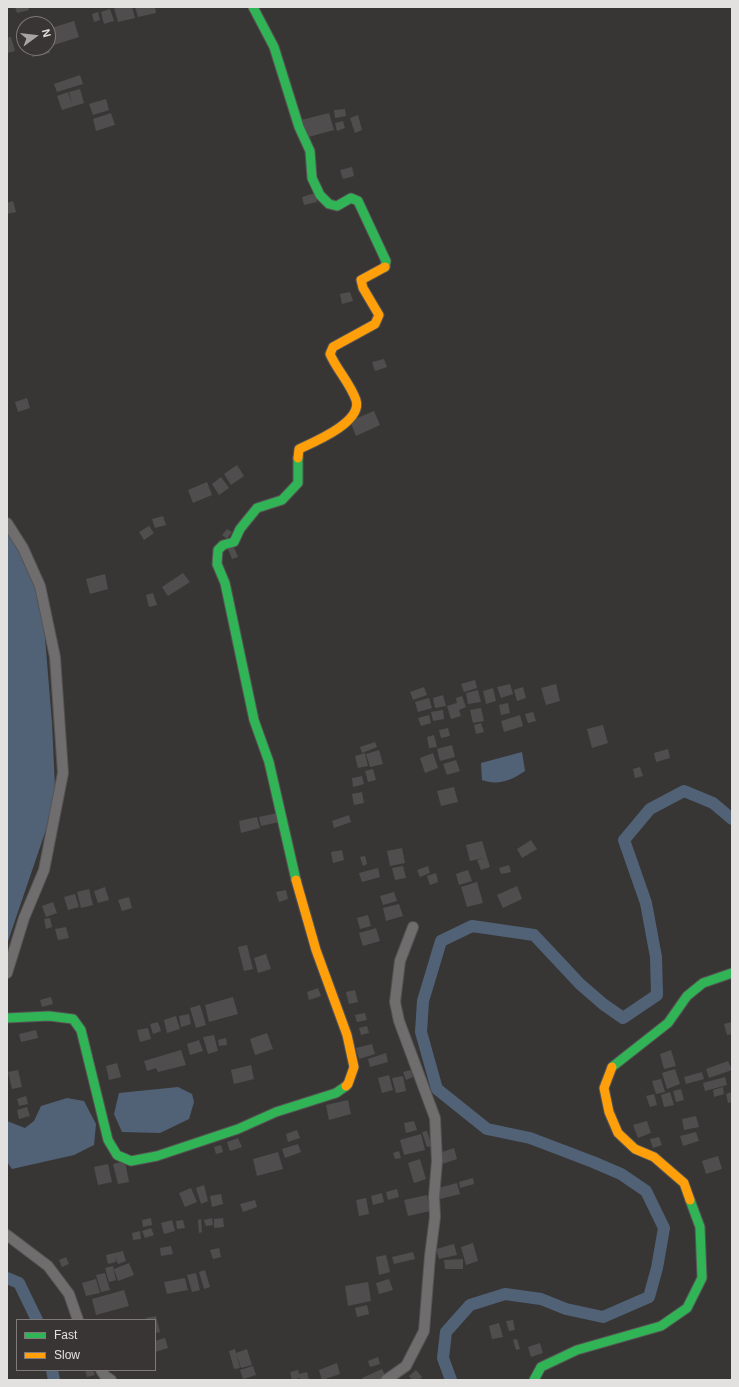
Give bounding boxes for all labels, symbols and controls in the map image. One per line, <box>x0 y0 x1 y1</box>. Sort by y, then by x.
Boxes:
north arrow <box>16 16 56 56</box>
text: N <box>40 28 53 39</box>
legend <box>16 1319 156 1371</box>
text: Fast <box>54 1328 77 1342</box>
text: Slow <box>54 1348 80 1362</box>

